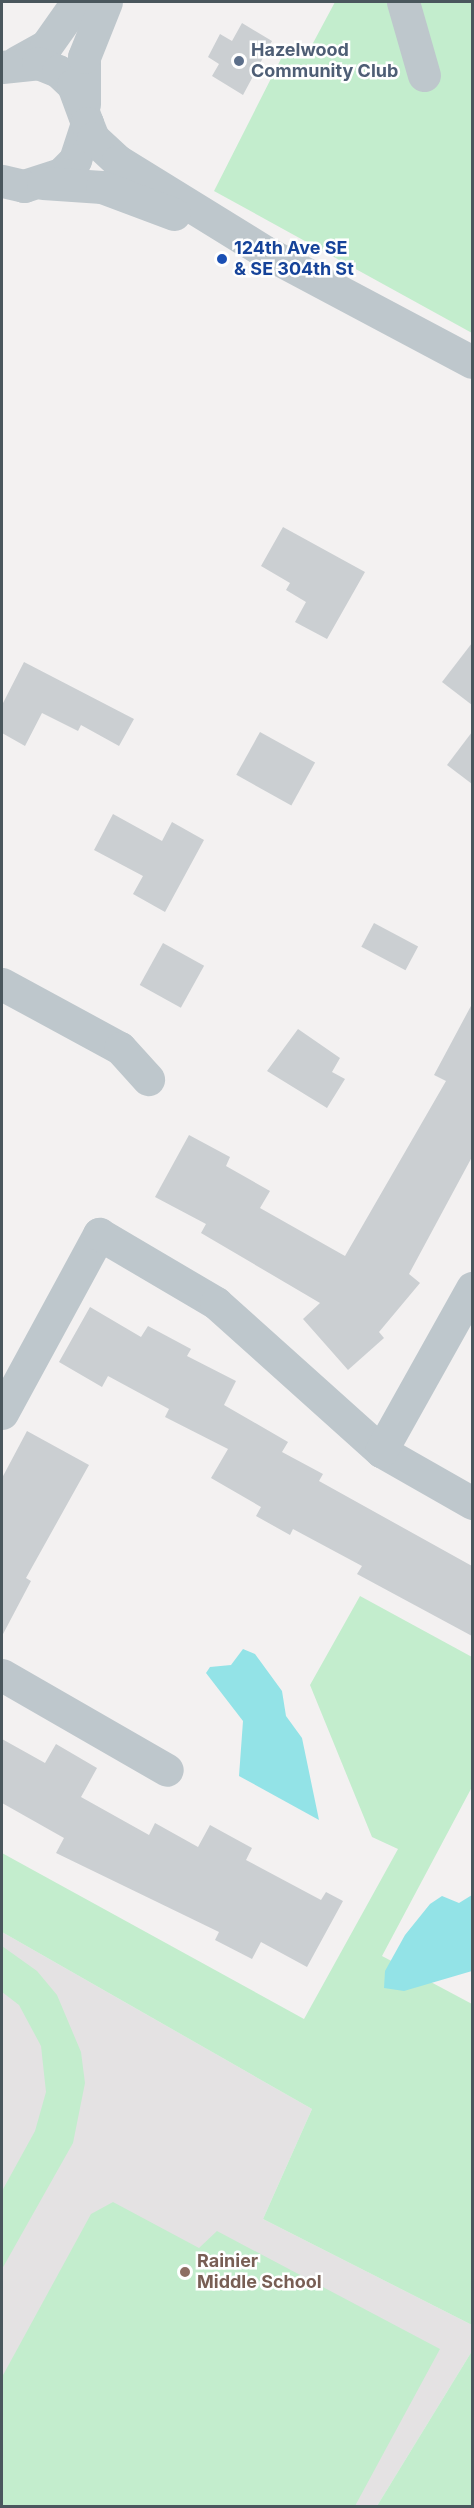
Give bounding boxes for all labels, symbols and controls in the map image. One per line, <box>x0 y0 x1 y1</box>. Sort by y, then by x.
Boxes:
place label: Hazelwood Community Club <box>251 40 398 82</box>
marker: Hazelwood Community Club <box>232 54 246 68</box>
place label: 124th Ave SE & SE 304th St <box>234 238 354 280</box>
marker: 124th Ave SE & SE 304th St <box>215 252 229 266</box>
place label: Rainier Middle School <box>197 2251 322 2294</box>
marker: Rainier Middle School <box>178 2265 192 2279</box>

